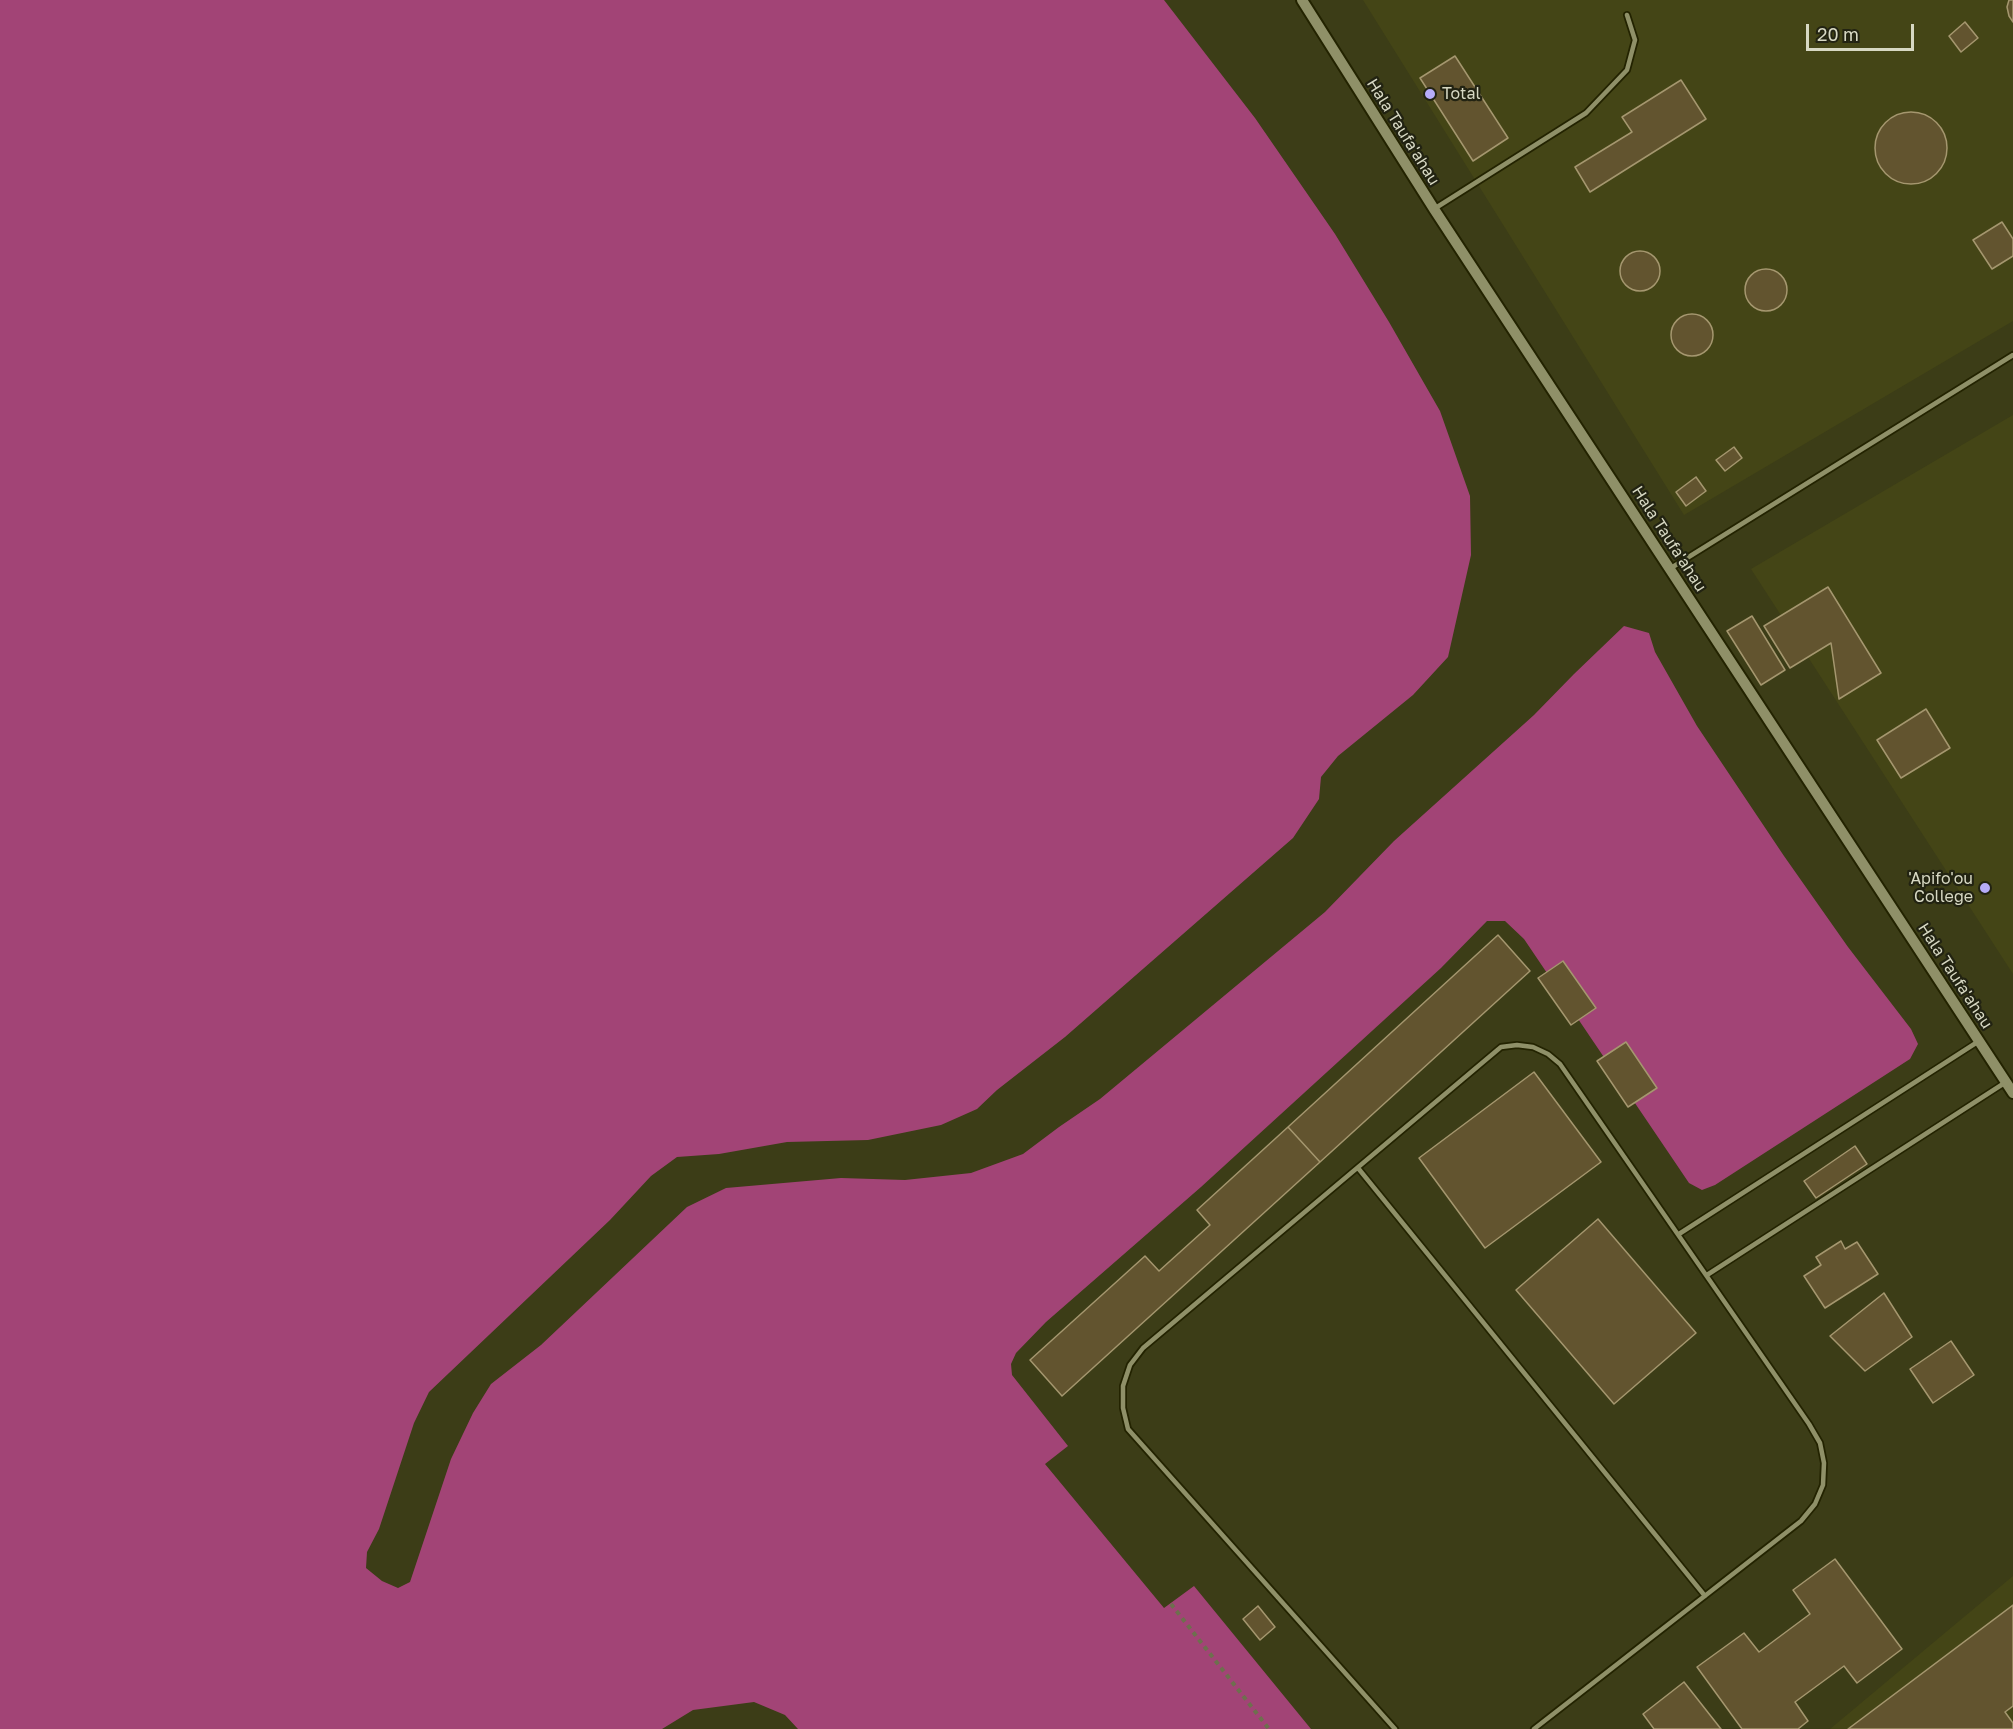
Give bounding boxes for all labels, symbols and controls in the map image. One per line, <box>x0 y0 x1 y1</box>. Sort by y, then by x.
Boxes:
scale bar <box>1809 12 1917 50</box>
text: 20 m <box>1817 23 1859 45</box>
street label: Hala Taufa'ahau <box>1363 75 1443 189</box>
place label: Total <box>1442 84 1481 104</box>
marker: Total <box>1423 87 1437 101</box>
street label: Hala Taufa'ahau <box>1628 483 1710 595</box>
place label: 'Apifo'ou College <box>1908 869 1973 907</box>
marker: 'Apifo'ou College <box>1978 881 1992 895</box>
street label: Hala Taufa'ahau <box>1914 920 1996 1032</box>

